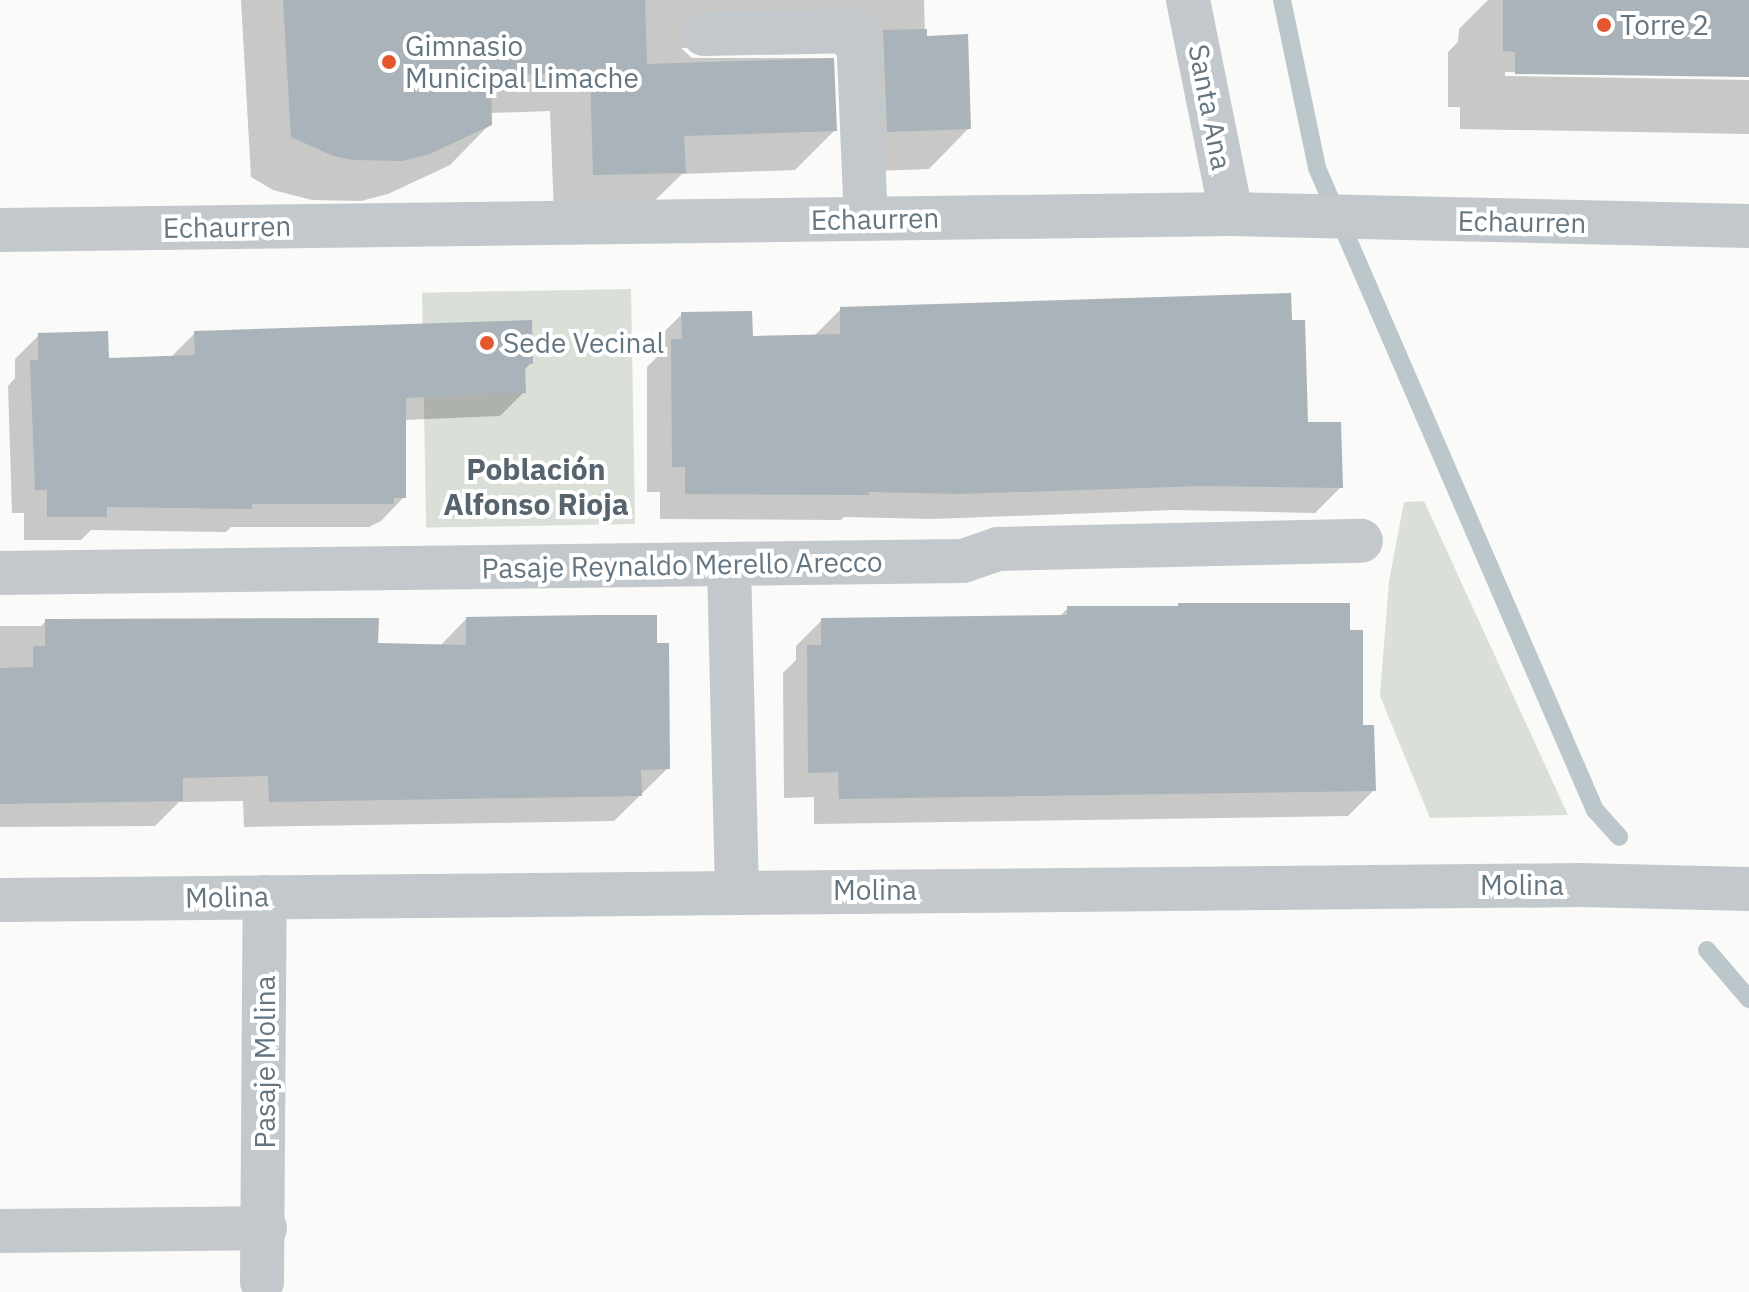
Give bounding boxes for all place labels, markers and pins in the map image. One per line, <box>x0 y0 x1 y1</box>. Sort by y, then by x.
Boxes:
place label: Torre 2 <box>1620 8 1709 42</box>
marker: Torre 2 <box>1595 16 1613 34</box>
place label: Gimnasio Municipal Limache <box>405 29 639 95</box>
marker: Gimnasio Municipal Limache <box>380 53 398 71</box>
place label: Sede Vecinal <box>503 326 664 360</box>
marker: Sede Vecinal <box>478 334 496 352</box>

